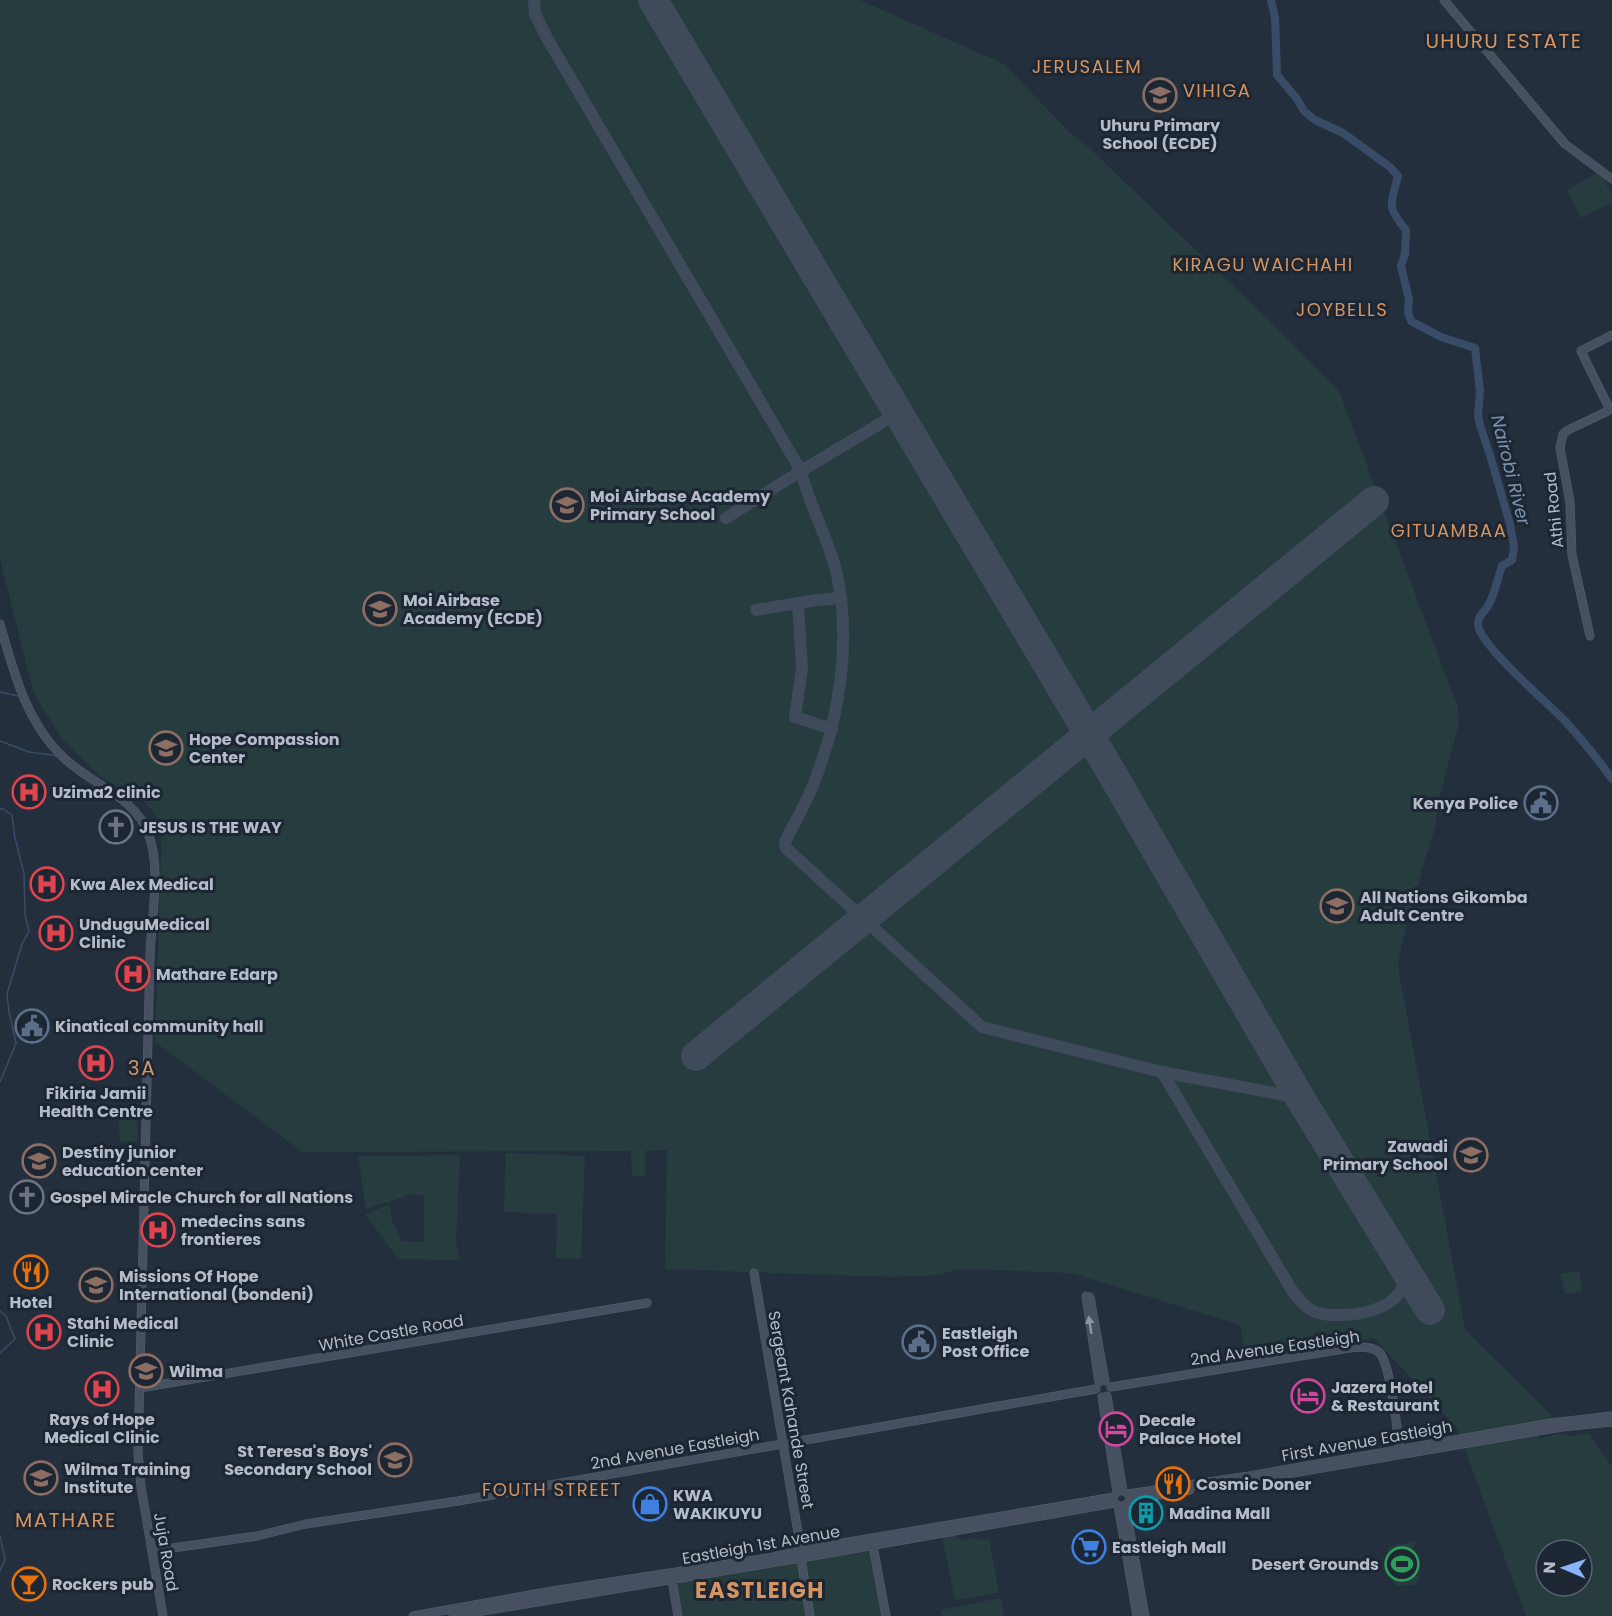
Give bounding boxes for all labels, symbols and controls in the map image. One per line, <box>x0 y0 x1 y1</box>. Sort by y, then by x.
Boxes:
district label: UHURU ESTATE <box>1425 27 1583 55</box>
district label: JERUSALEM <box>1032 54 1142 79</box>
school or university icon: Uhuru Primary School (ECDE) <box>1142 77 1178 113</box>
district label: VIHIGA <box>1183 78 1251 103</box>
place label: Uhuru Primary School (ECDE) <box>1100 114 1221 155</box>
district label: KIRAGU WAICHAHI <box>1172 252 1354 277</box>
district label: JOYBELLS <box>1296 297 1388 322</box>
water label: Nairobi River <box>1485 412 1537 529</box>
street label: Athi Road <box>1539 471 1569 549</box>
place label: Moi Airbase Academy Primary School <box>590 485 771 526</box>
school or university icon: Moi Airbase Academy Primary School <box>549 487 585 523</box>
district label: GITUAMBAA <box>1391 518 1507 543</box>
place label: Moi Airbase Academy (ECDE) <box>403 589 543 630</box>
school or university icon: Moi Airbase Academy (ECDE) <box>362 591 398 627</box>
place label: Hope Compassion Center <box>189 728 340 769</box>
school or university icon: Hope Compassion Center <box>148 730 184 766</box>
hospital icon: Uzima2 clinic <box>11 774 47 810</box>
place label: Uzima2 clinic <box>52 781 161 804</box>
public building icon: Kenya Police <box>1523 785 1559 821</box>
place label: Kenya Police <box>1413 792 1518 815</box>
church icon: JESUS IS THE WAY <box>98 809 134 845</box>
place label: JESUS IS THE WAY <box>139 816 282 839</box>
hospital icon: Kwa Alex Medical <box>29 866 65 902</box>
place label: Kwa Alex Medical <box>70 873 214 896</box>
place label: All Nations Gikomba Adult Centre <box>1360 886 1528 927</box>
school or university icon: All Nations Gikomba Adult Centre <box>1319 888 1355 924</box>
place label: UnduguMedical Clinic <box>79 913 210 954</box>
hospital icon: UnduguMedical Clinic <box>38 915 74 951</box>
hospital icon: Mathare Edarp <box>115 956 151 992</box>
place label: Mathare Edarp <box>156 963 278 986</box>
public building icon: Kinatical community hall <box>14 1008 50 1044</box>
place label: Kinatical community hall <box>55 1015 264 1038</box>
hospital icon: Fikiria Jamii Health Centre <box>78 1045 114 1081</box>
district label: 3A <box>128 1054 156 1082</box>
place label: Fikiria Jamii Health Centre <box>39 1082 153 1123</box>
place label: Zawadi Primary School <box>1323 1135 1448 1176</box>
school or university icon: Zawadi Primary School <box>1453 1137 1489 1173</box>
place label: Destiny junior education center <box>62 1141 203 1182</box>
school or university icon: Destiny junior education center <box>21 1143 57 1179</box>
church icon: Gospel Miracle Church for all Nations <box>9 1179 45 1215</box>
place label: Gospel Miracle Church for all Nations <box>50 1186 353 1209</box>
place label: medecins sans frontieres <box>181 1210 306 1251</box>
hospital icon: medecins sans frontieres <box>140 1212 176 1248</box>
restaurant icon: Hotel <box>13 1254 49 1290</box>
place label: Missions Of Hope International (bondeni) <box>119 1265 314 1306</box>
school or university icon: Missions Of Hope International (bondeni) <box>78 1267 114 1303</box>
place label: Hotel <box>10 1291 52 1314</box>
street label: White Castle Road <box>317 1309 465 1357</box>
street label: Sergeant Kahande Street <box>762 1309 820 1511</box>
place label: Stahi Medical Clinic <box>67 1312 179 1353</box>
hospital icon: Stahi Medical Clinic <box>26 1314 62 1350</box>
one-way arrow <box>1085 1315 1094 1334</box>
place label: Eastleigh Post Office <box>942 1322 1029 1363</box>
public building icon: Eastleigh Post Office <box>901 1324 937 1360</box>
street label: 2nd Avenue Eastleigh <box>1189 1325 1361 1371</box>
school or university icon: Wilma <box>128 1353 164 1389</box>
place label: Wilma <box>169 1360 223 1383</box>
hospital icon: Rays of Hope Medical Clinic <box>84 1371 120 1407</box>
place label: Jazera Hotel & Restaurant <box>1331 1376 1440 1417</box>
hotel icon: Jazera Hotel & Restaurant <box>1290 1378 1326 1414</box>
place label: Rays of Hope Medical Clinic <box>44 1408 160 1449</box>
place label: Decale Palace Hotel <box>1139 1409 1241 1450</box>
hotel icon: Decale Palace Hotel <box>1098 1411 1134 1447</box>
street label: First Avenue Eastleigh <box>1280 1415 1454 1467</box>
street label: 2nd Avenue Eastleigh <box>589 1423 761 1475</box>
place label: St Teresa's Boys' Secondary School <box>224 1440 372 1481</box>
school or university icon: St Teresa's Boys' Secondary School <box>377 1442 413 1478</box>
place label: Wilma Training Institute <box>64 1458 191 1499</box>
school or university icon: Wilma Training Institute <box>23 1460 59 1496</box>
restaurant icon: Cosmic Doner <box>1155 1466 1191 1502</box>
place label: Cosmic Doner <box>1196 1473 1312 1496</box>
district label: FOUTH STREET <box>482 1477 622 1502</box>
place label: KWA WAKIKUYU <box>673 1484 762 1525</box>
shop icon: KWA WAKIKUYU <box>632 1486 668 1522</box>
building icon: Madina Mall <box>1128 1495 1164 1531</box>
place label: Madina Mall <box>1169 1502 1270 1525</box>
district label: MATHARE <box>15 1506 117 1534</box>
street label: Juja Road <box>148 1511 184 1593</box>
street label: Eastleigh 1st Avenue <box>680 1520 842 1570</box>
supermarket icon: Eastleigh Mall <box>1071 1529 1107 1565</box>
place label: Eastleigh Mall <box>1112 1536 1226 1559</box>
north arrow <box>1534 1538 1594 1598</box>
sports icon: Desert Grounds <box>1384 1546 1420 1582</box>
place label: Desert Grounds <box>1251 1553 1379 1576</box>
text: N <box>1538 1561 1561 1574</box>
bar icon: Rockers pub <box>11 1566 47 1602</box>
place label: Rockers pub <box>52 1573 154 1596</box>
district label: EASTLEIGH <box>695 1575 825 1606</box>

